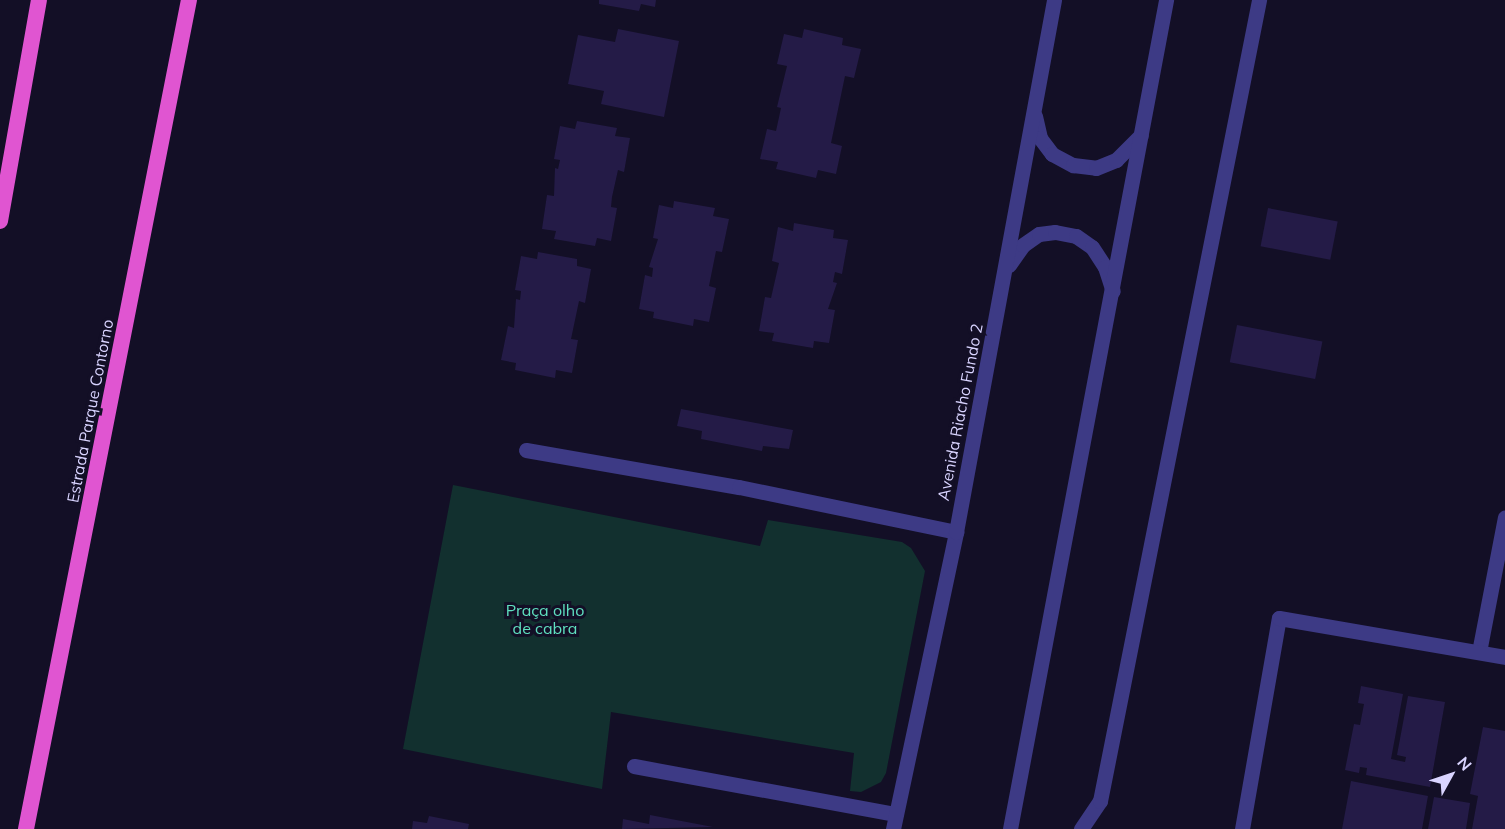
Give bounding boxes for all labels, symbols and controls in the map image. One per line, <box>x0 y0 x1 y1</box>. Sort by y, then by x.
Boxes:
street label: Estrada Parque Contorno <box>63 318 117 504</box>
street label: Avenida Riacho Fundo 2 <box>933 322 987 502</box>
park label: Praça olho de cabra <box>506 600 584 638</box>
north arrow <box>1421 745 1481 805</box>
text: N <box>1453 752 1476 774</box>

